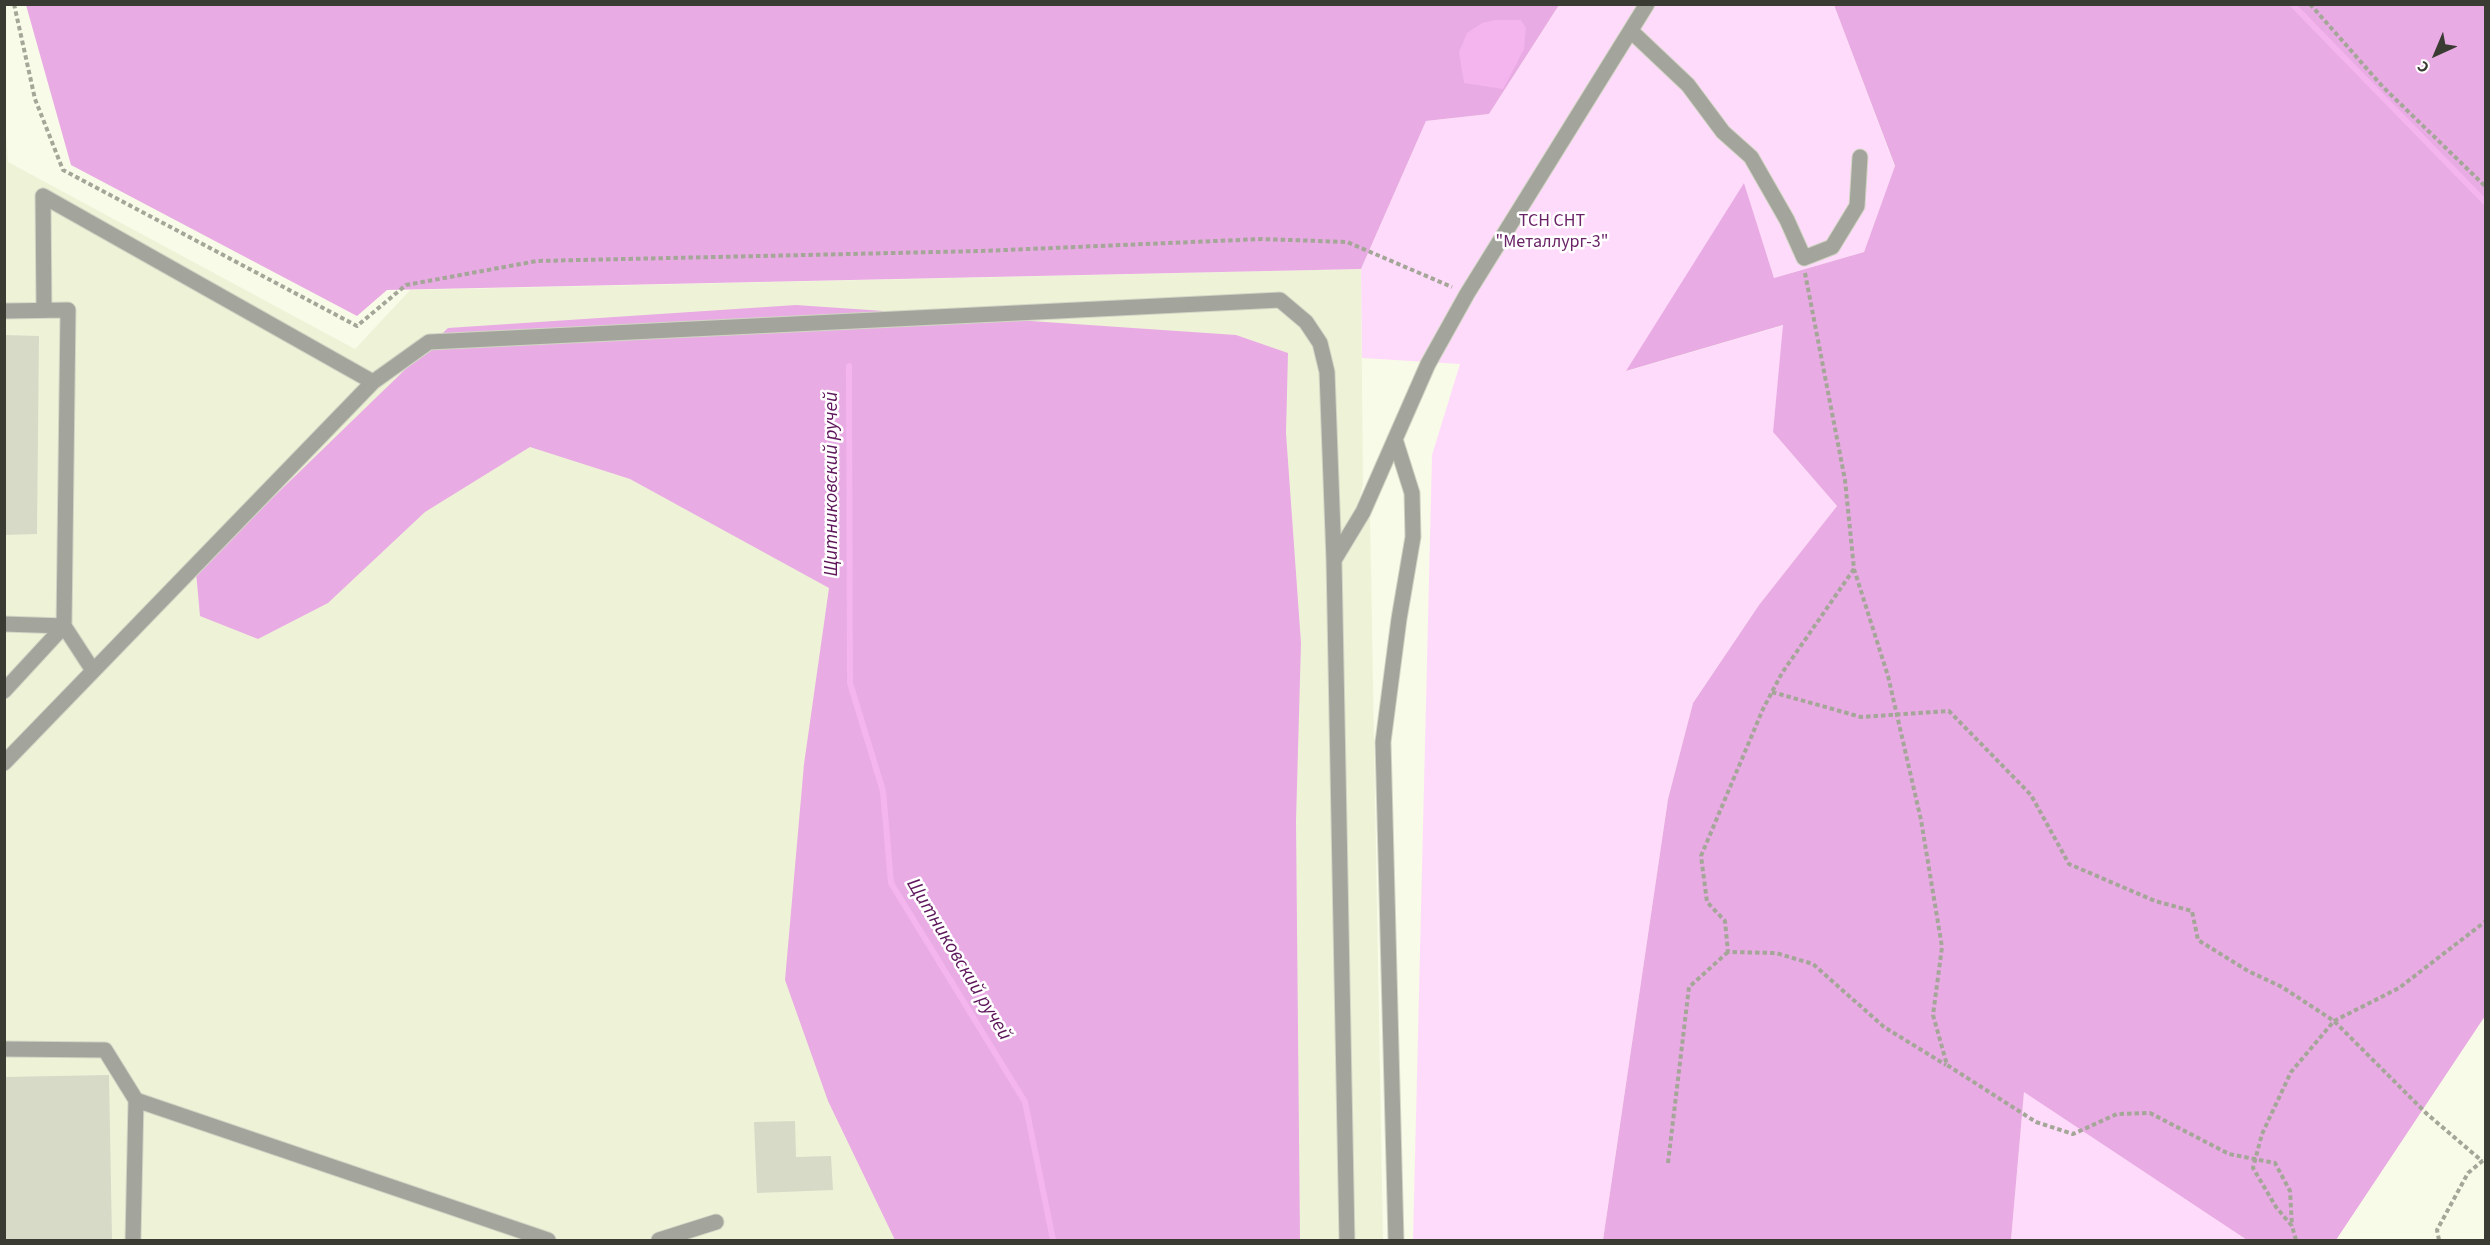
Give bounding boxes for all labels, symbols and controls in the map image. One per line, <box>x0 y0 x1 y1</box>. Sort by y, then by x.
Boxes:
north arrow <box>2406 24 2466 84</box>
text: С <box>2413 56 2434 78</box>
park label: ТСН СНТ "Металлург-3" <box>1496 211 1608 254</box>
water label: Щитниковский ручей <box>821 391 845 577</box>
water label: Щитниковский ручей <box>900 875 1016 1045</box>

